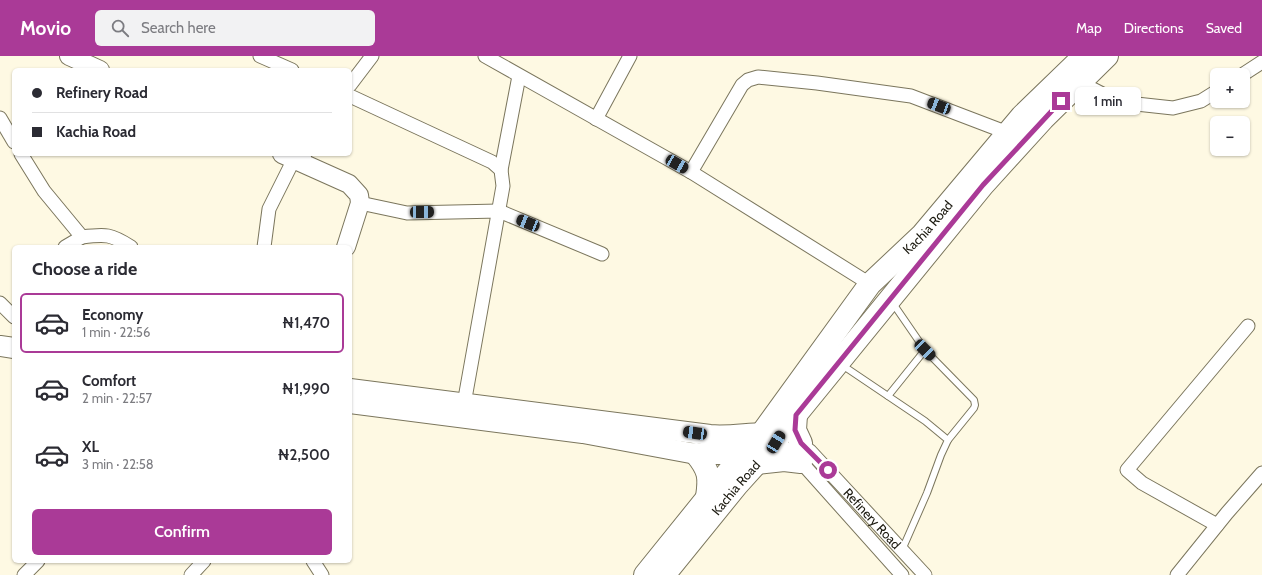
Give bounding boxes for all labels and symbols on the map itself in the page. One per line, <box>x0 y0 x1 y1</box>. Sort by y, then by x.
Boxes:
callout: 1 min <box>1075 87 1141 115</box>
route end <box>1052 92 1070 110</box>
car <box>926 96 952 116</box>
car <box>664 153 690 175</box>
street label: Kachia Road <box>899 197 956 257</box>
car <box>410 206 434 218</box>
car <box>515 213 541 233</box>
car <box>912 337 938 363</box>
car <box>682 425 708 441</box>
car <box>765 429 787 455</box>
street label: Kachia Road <box>708 457 763 518</box>
route start <box>819 461 837 479</box>
street label: Refinery Road <box>840 485 905 552</box>

